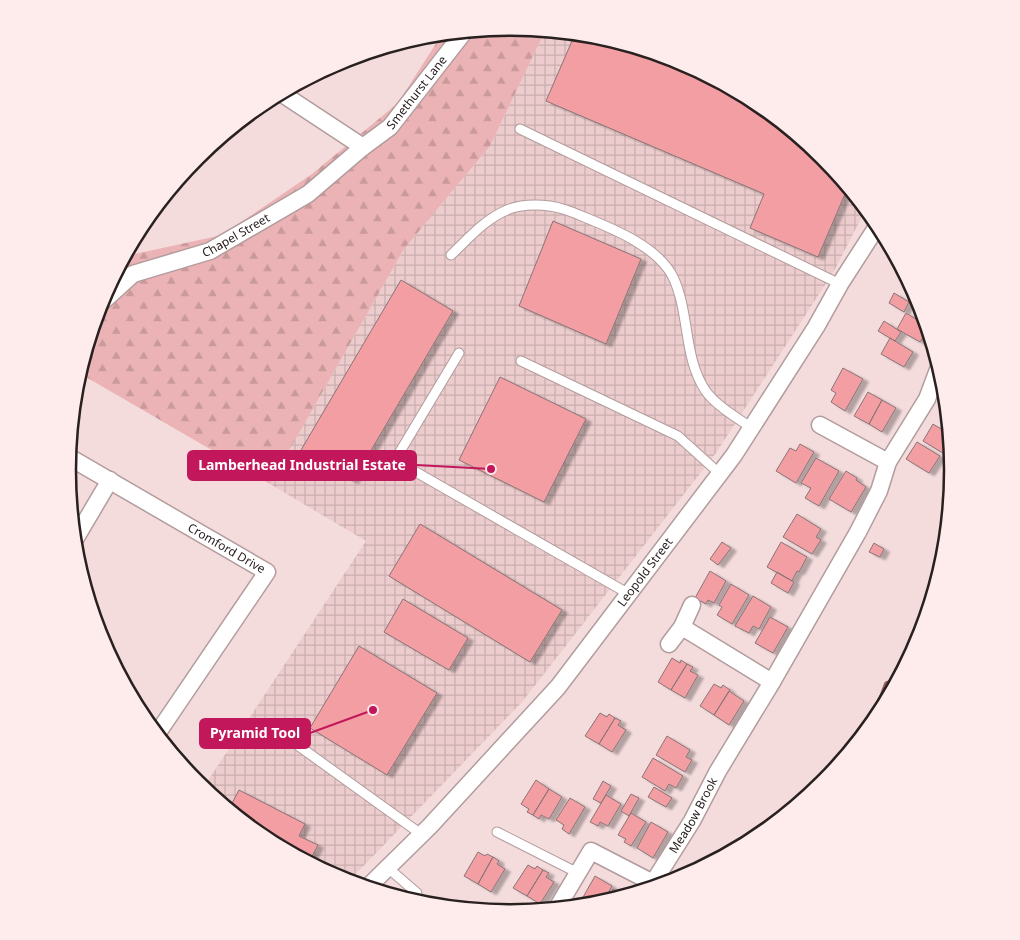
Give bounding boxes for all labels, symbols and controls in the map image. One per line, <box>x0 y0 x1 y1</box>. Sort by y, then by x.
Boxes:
street label: Smethurst Lane <box>382 52 451 133</box>
street label: Chapel Street <box>200 209 273 261</box>
callout: Lamberhead Industrial Estate <box>188 451 416 480</box>
text: Lamberhead Industrial Estate <box>198 455 406 474</box>
street label: Cromford Drive <box>185 519 269 577</box>
street label: Leopold Street <box>613 534 677 610</box>
callout: Pyramid Tool <box>200 719 310 748</box>
text: Pyramid Tool <box>210 723 300 742</box>
street label: Meadow Brook <box>665 774 722 856</box>

